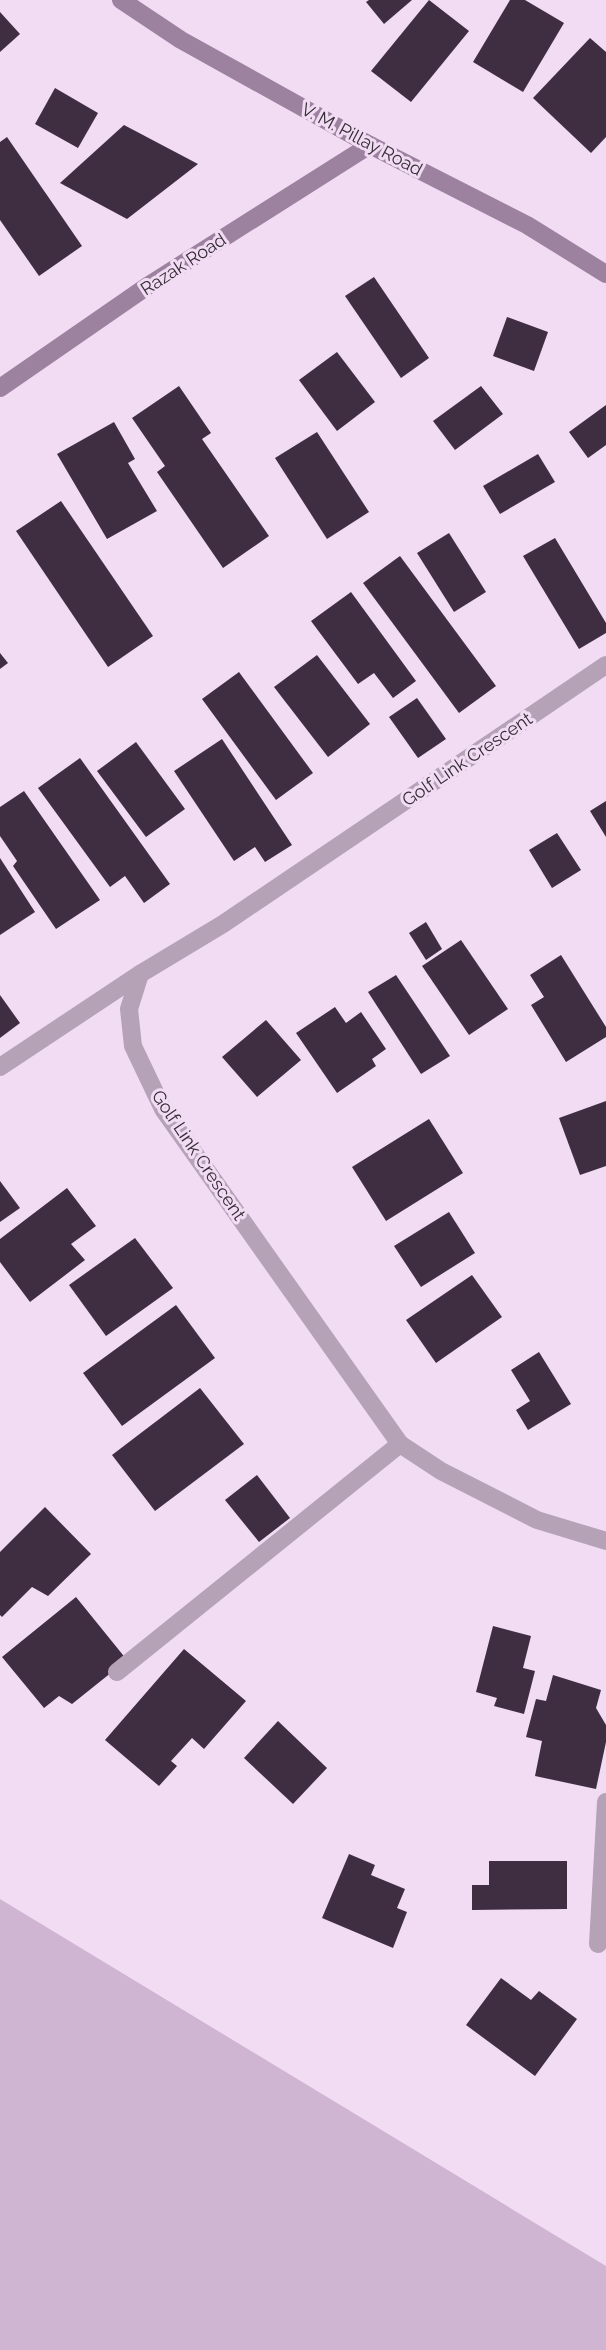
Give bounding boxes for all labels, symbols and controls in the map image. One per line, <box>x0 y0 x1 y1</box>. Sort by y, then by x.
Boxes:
street label: V. M. Pillay Road <box>298 98 426 180</box>
street label: Razak Road <box>136 229 230 299</box>
street label: Golf Link Crescent <box>398 708 536 810</box>
street label: Golf Link Crescent <box>148 1086 250 1224</box>

